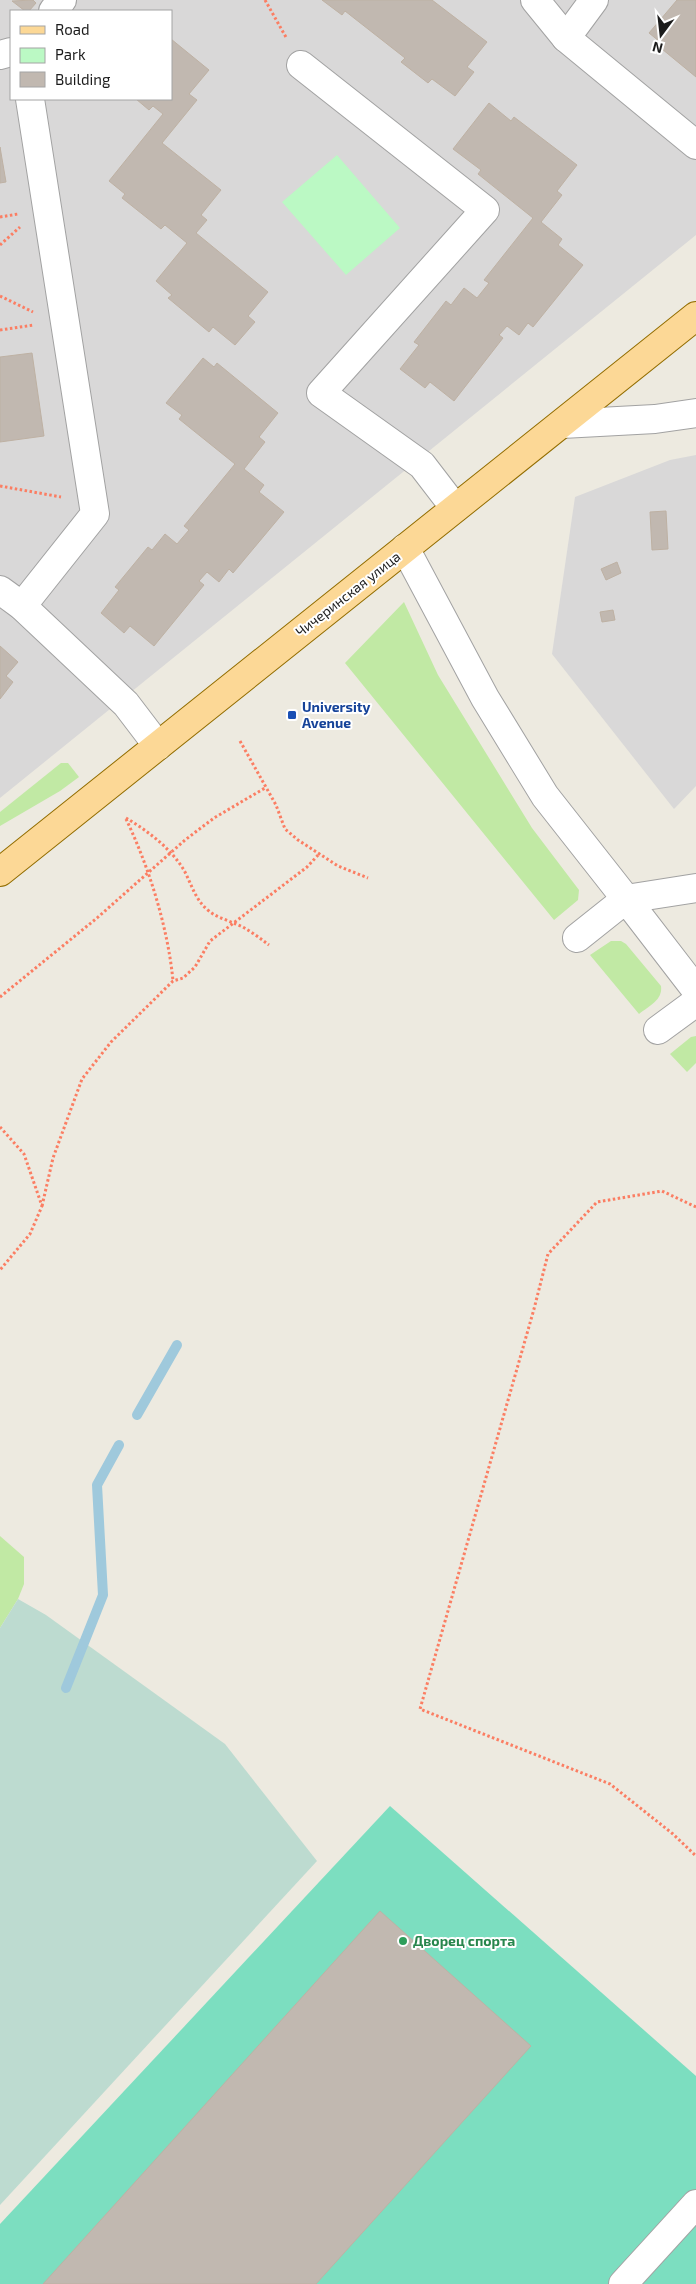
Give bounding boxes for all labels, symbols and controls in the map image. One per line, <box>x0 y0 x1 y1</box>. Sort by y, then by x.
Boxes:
legend <box>10 10 172 100</box>
north arrow <box>636 10 686 60</box>
text: Road <box>55 20 90 38</box>
text: N <box>650 39 665 58</box>
text: Park <box>55 45 86 63</box>
text: Building <box>55 70 111 88</box>
street label: Чичеринская улица <box>292 547 404 640</box>
place label: University Avenue <box>302 698 371 731</box>
marker: University Avenue <box>286 709 298 721</box>
place label: Дворец спорта <box>413 1932 515 1949</box>
marker: Дворец спорта <box>397 1935 409 1947</box>

